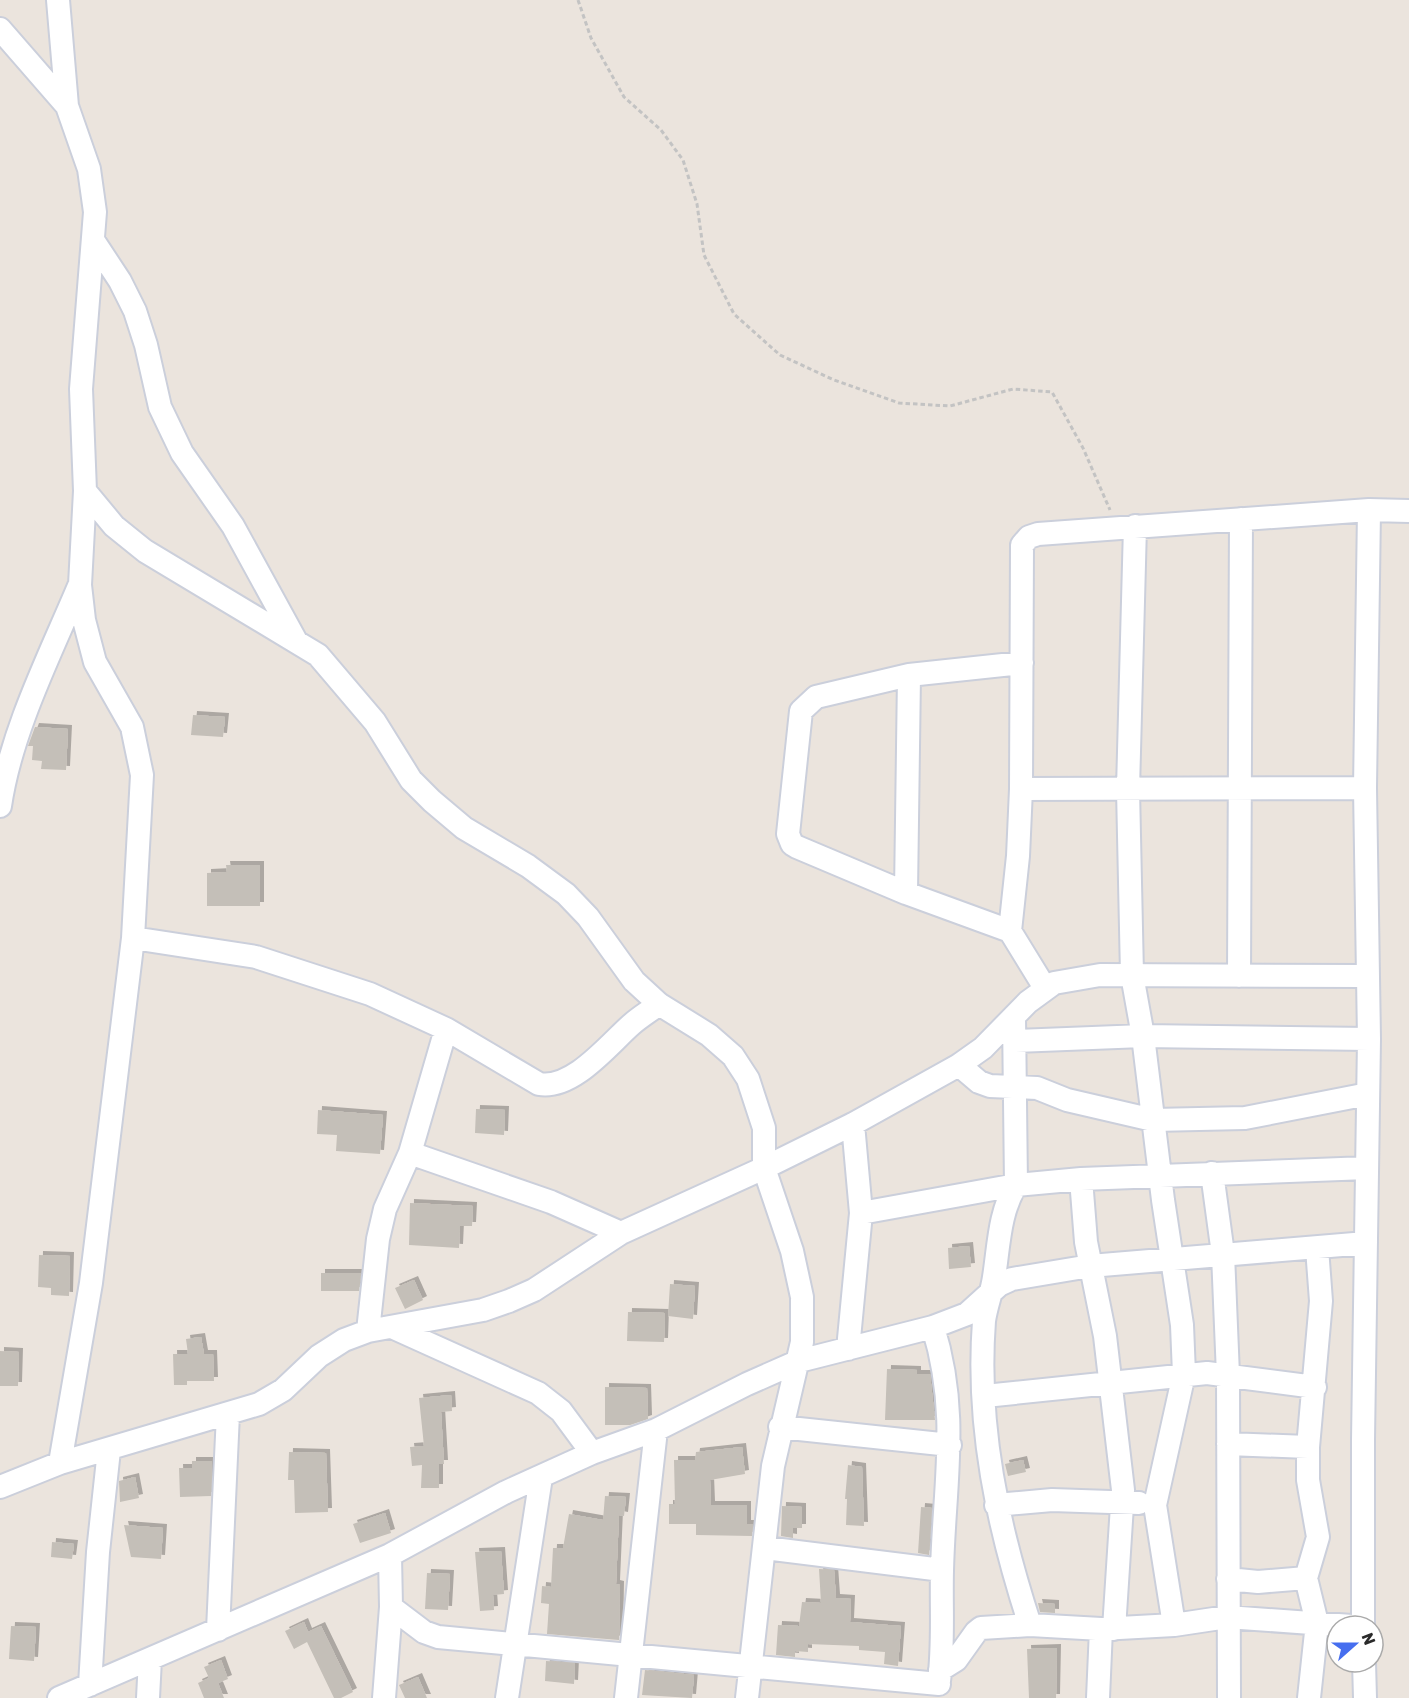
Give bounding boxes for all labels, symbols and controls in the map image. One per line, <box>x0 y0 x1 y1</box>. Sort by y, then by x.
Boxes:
north arrow <box>1325 1614 1385 1674</box>
text: N <box>1358 1630 1379 1648</box>

